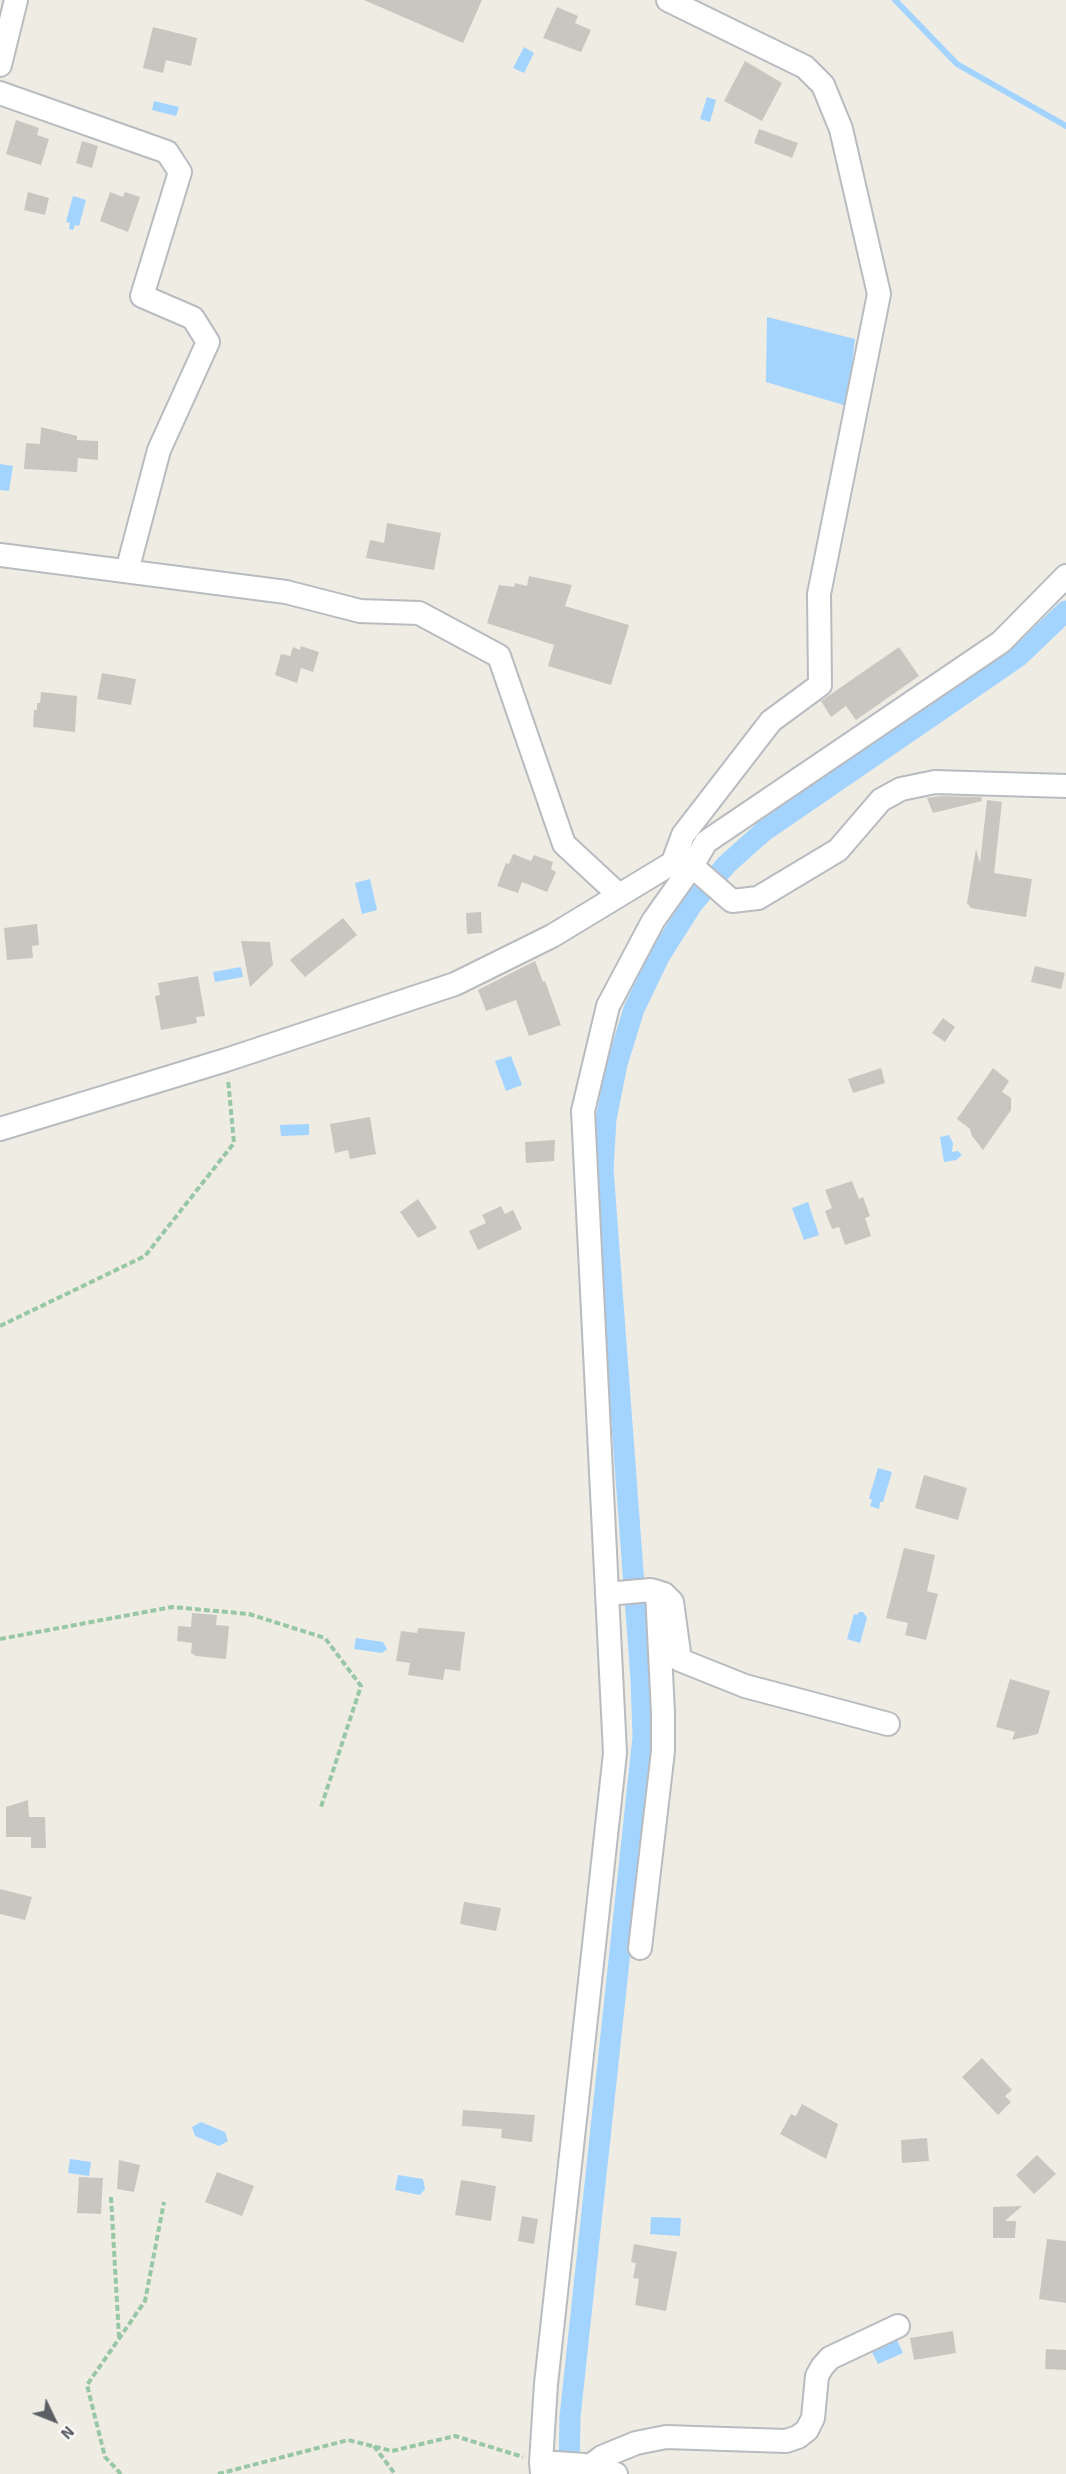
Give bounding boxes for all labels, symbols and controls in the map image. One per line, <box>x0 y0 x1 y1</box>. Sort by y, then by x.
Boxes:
north arrow <box>24 2390 84 2450</box>
text: N <box>56 2421 78 2443</box>

